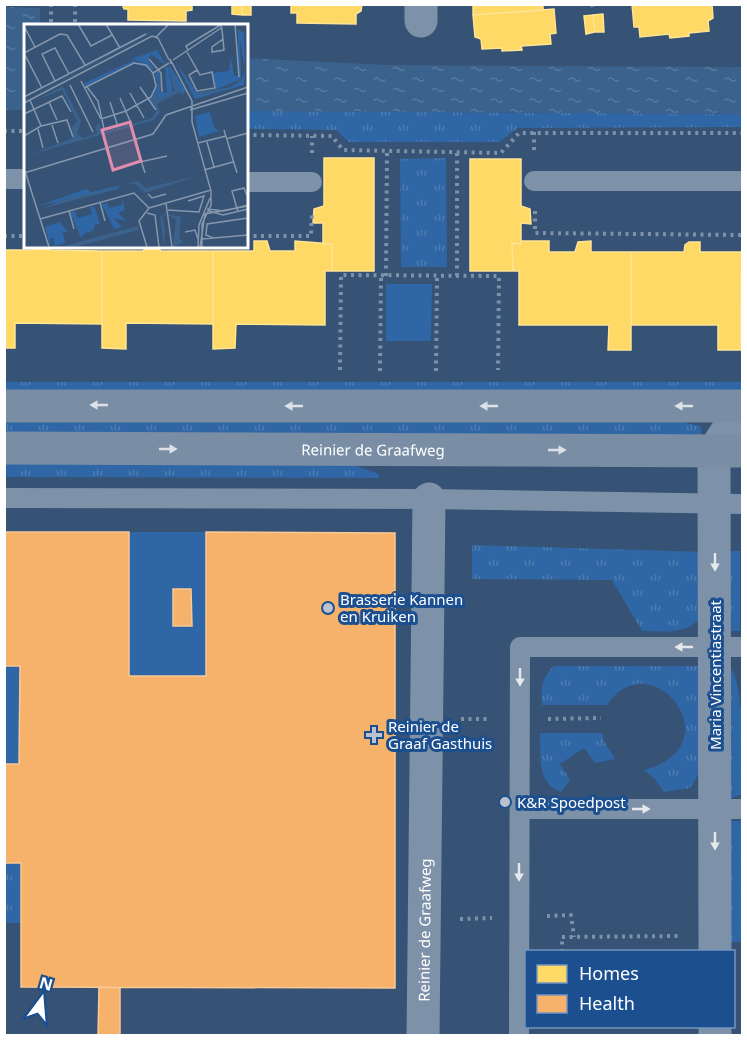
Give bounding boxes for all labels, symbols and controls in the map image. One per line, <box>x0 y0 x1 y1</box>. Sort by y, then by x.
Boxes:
inset map <box>24 24 248 248</box>
one-way arrow <box>90 400 109 410</box>
one-way arrow <box>285 401 304 411</box>
one-way arrow <box>480 401 499 411</box>
one-way arrow <box>675 401 694 411</box>
street label: Reinier de Graafweg <box>301 439 445 460</box>
one-way arrow <box>158 444 177 454</box>
one-way arrow <box>547 445 566 455</box>
one-way arrow <box>710 553 720 572</box>
place label: Brasserie Kannen en Kruiken <box>340 589 463 626</box>
street label: Maria Vincentiastraat <box>705 599 725 750</box>
marker: Brasserie Kannen en Kruiken <box>321 601 335 615</box>
one-way arrow <box>675 642 694 652</box>
one-way arrow <box>515 668 525 687</box>
place label: Reinier de Graaf Gasthuis <box>388 716 492 753</box>
marker: Reinier de Graaf Gasthuis <box>365 726 383 744</box>
place label: K&R Spoedpost <box>517 792 626 812</box>
marker: K&R Spoedpost <box>498 795 512 809</box>
one-way arrow <box>632 804 651 814</box>
one-way arrow <box>710 832 720 851</box>
street label: Reinier de Graafweg <box>413 858 435 1002</box>
one-way arrow <box>515 863 524 882</box>
legend <box>525 950 735 1028</box>
text: Homes <box>579 961 639 985</box>
north arrow <box>12 968 72 1028</box>
text: N <box>37 971 55 996</box>
text: Health <box>579 991 635 1015</box>

